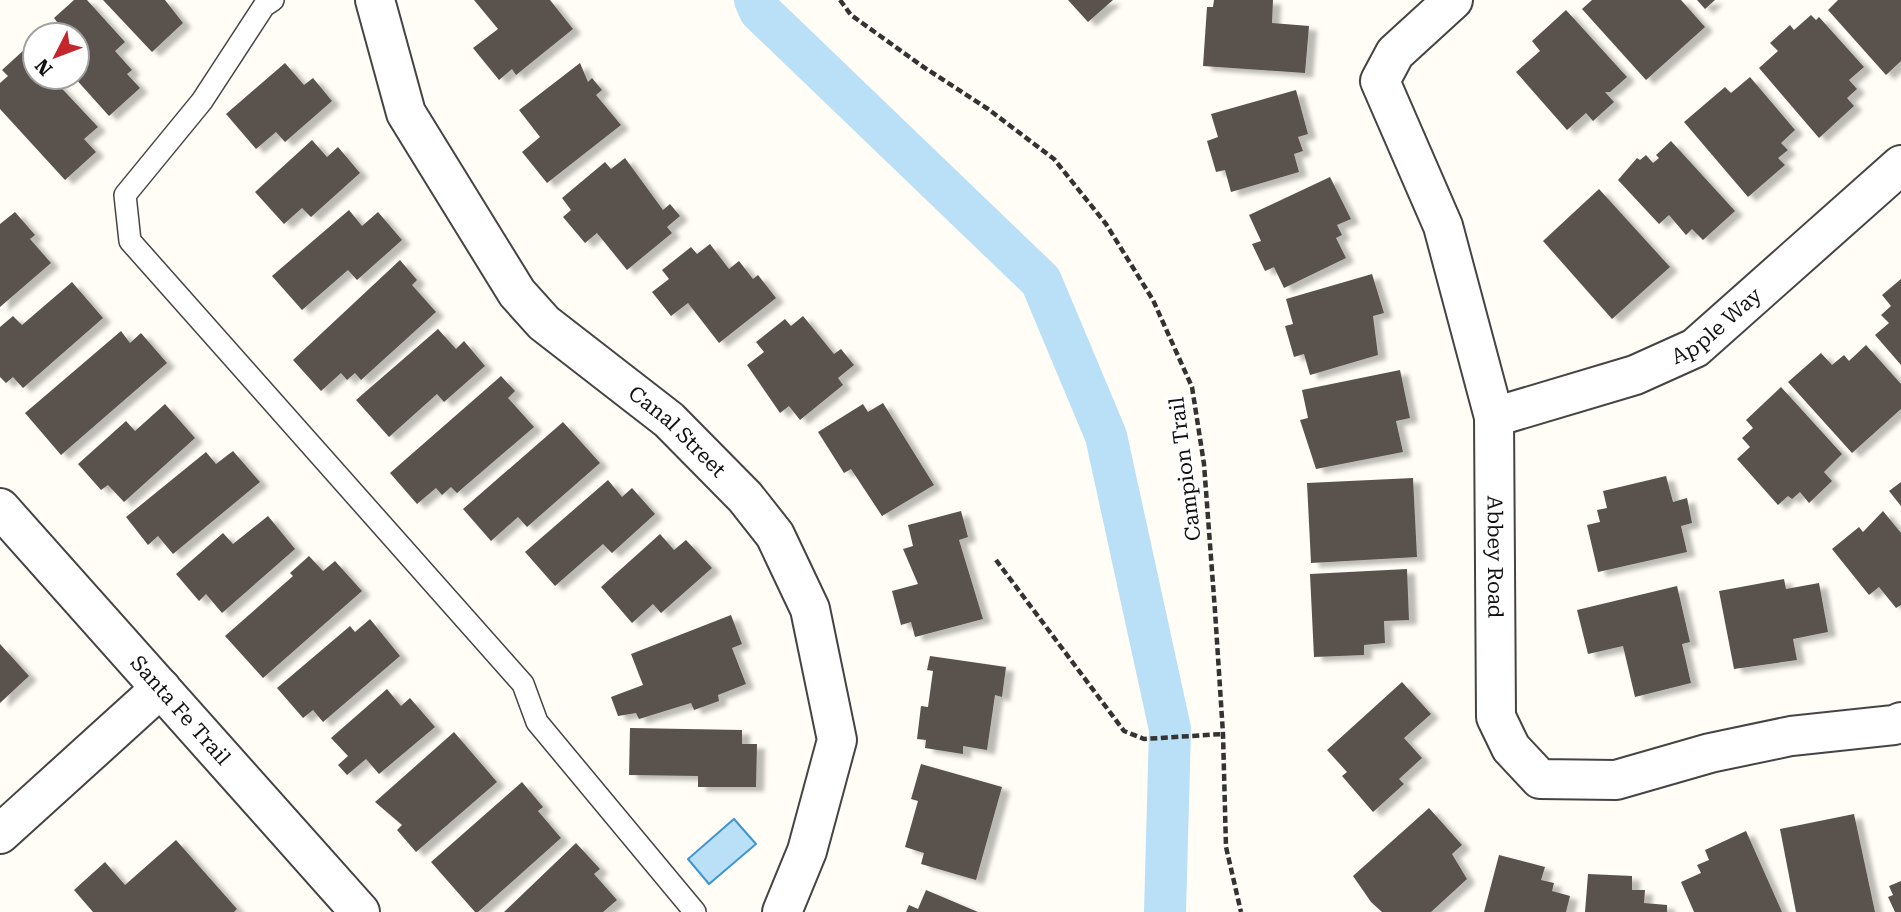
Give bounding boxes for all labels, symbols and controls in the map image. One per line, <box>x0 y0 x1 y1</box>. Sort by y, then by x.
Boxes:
north arrow <box>21 21 91 91</box>
text: N <box>30 54 57 80</box>
street label: Apple Way <box>1668 282 1767 369</box>
street label: Canal Street <box>624 381 731 482</box>
street label: Campion Trail <box>1164 395 1206 542</box>
street label: Abbey Road <box>1483 495 1507 619</box>
street label: Santa Fe Trail <box>125 651 235 770</box>

